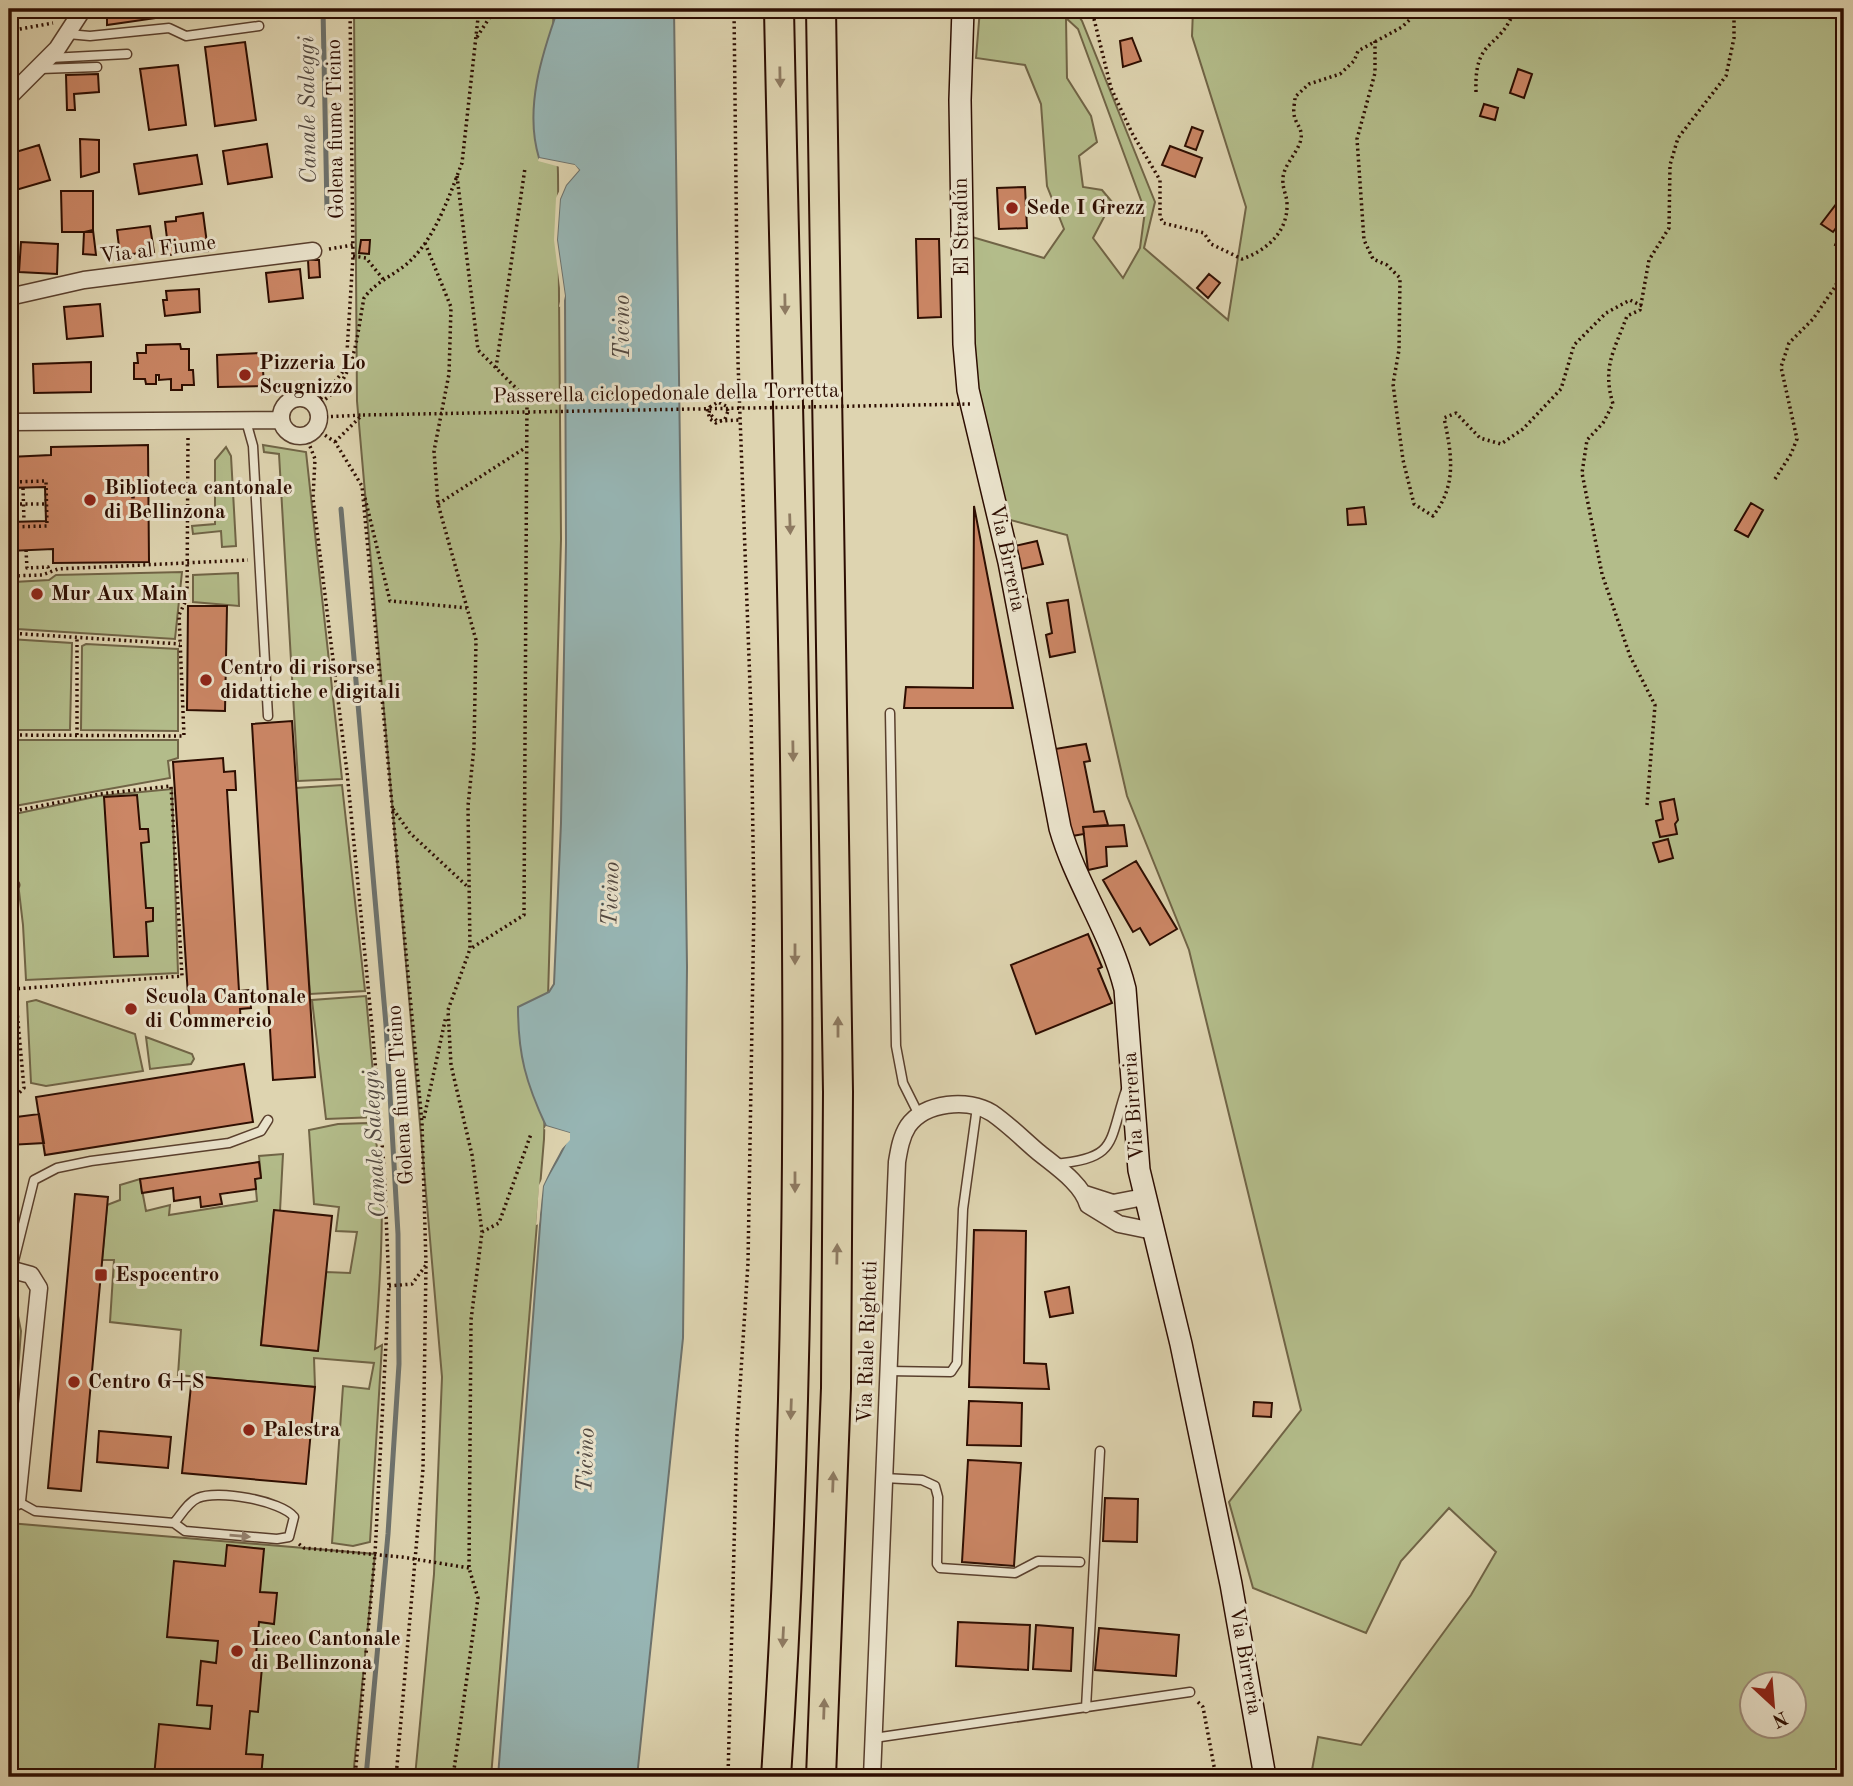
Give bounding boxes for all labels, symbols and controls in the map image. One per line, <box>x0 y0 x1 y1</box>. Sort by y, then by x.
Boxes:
water label: Canale Saleggi <box>295 35 322 184</box>
street label: Golena fiume Ticino <box>324 39 348 219</box>
one-way arrow <box>775 66 786 88</box>
street label: El Stradún <box>951 177 973 277</box>
place label: Sede I Grezz <box>1026 198 1145 219</box>
marker: Sede I Grezz <box>1004 200 1020 216</box>
street label: Via al Fiume <box>99 232 217 268</box>
one-way arrow <box>779 294 791 316</box>
water label: Ticino <box>611 295 634 359</box>
place label: Pizzeria Lo Scugnizzo <box>259 353 366 398</box>
marker: Pizzeria Lo Scugnizzo <box>237 367 253 383</box>
street label: Passerella ciclopedonale della Torretta <box>493 380 839 408</box>
place label: Biblioteca cantonale di Bellinzona <box>104 478 293 523</box>
marker: Biblioteca cantonale di Bellinzona <box>82 492 98 508</box>
street label: Via Birreria <box>985 503 1029 613</box>
one-way arrow <box>784 513 796 535</box>
place label: Mur Aux Main <box>51 584 188 605</box>
marker: Mur Aux Main <box>29 586 45 602</box>
place label: Centro di risorse didattiche e digitali <box>220 658 401 703</box>
marker: Centro di risorse didattiche e digitali <box>198 672 214 688</box>
one-way arrow <box>787 741 799 763</box>
water label: Ticino <box>598 861 624 927</box>
one-way arrow <box>789 944 801 966</box>
place label: Scuola Cantonale di Commercio <box>145 987 306 1032</box>
marker: Scuola Cantonale di Commercio <box>123 1001 139 1017</box>
street label: Golena fiume Ticino <box>384 1004 418 1186</box>
one-way arrow <box>832 1016 844 1038</box>
street label: Via Birreria <box>1120 1051 1148 1161</box>
water label: Canale Saleggi <box>360 1069 391 1219</box>
one-way arrow <box>789 1171 801 1193</box>
one-way arrow <box>832 1243 843 1265</box>
street label: Via Riale Righetti <box>855 1260 881 1424</box>
place label: Espocentro <box>115 1265 219 1286</box>
marker: Espocentro <box>93 1267 109 1283</box>
place label: Centro G+S <box>88 1372 205 1393</box>
marker: Centro G+S <box>66 1374 82 1390</box>
one-way arrow <box>786 1399 797 1421</box>
place label: Palestra <box>263 1420 341 1441</box>
marker: Palestra <box>241 1422 257 1438</box>
water label: Ticino <box>573 1427 599 1493</box>
one-way arrow <box>828 1471 839 1493</box>
one-way arrow <box>229 1531 251 1542</box>
street label: Via Birreria <box>1225 1606 1265 1716</box>
one-way arrow <box>778 1626 789 1648</box>
place label: Liceo Cantonale di Bellinzona <box>251 1629 401 1674</box>
marker: Liceo Cantonale di Bellinzona <box>229 1643 245 1659</box>
north arrow <box>1738 1670 1808 1740</box>
one-way arrow <box>819 1698 830 1720</box>
text: N <box>1768 1706 1790 1730</box>

